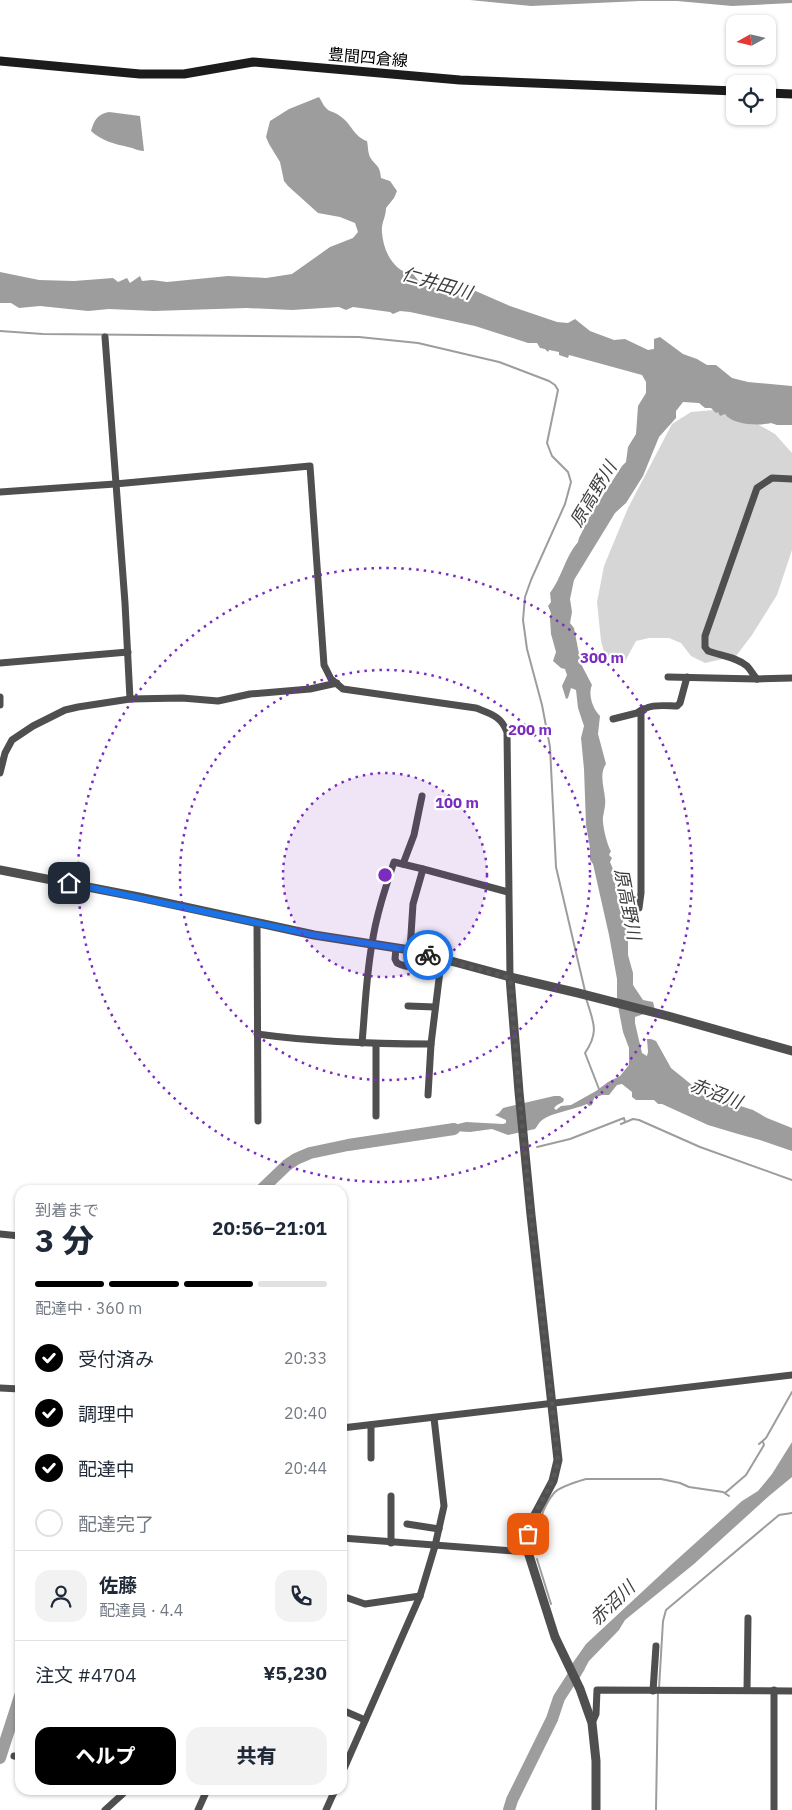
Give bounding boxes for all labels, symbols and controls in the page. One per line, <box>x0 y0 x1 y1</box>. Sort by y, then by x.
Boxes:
north arrow <box>726 15 776 65</box>
map controls <box>726 15 776 125</box>
street label: 豊間四倉線 <box>327 44 409 70</box>
button: locate <box>726 75 776 125</box>
water label: 仁井田川 <box>399 262 477 305</box>
water label: 原高野川 <box>565 456 622 531</box>
text: 300 m <box>580 648 624 667</box>
text: 200 m <box>508 720 552 739</box>
text: 100 m <box>435 793 479 812</box>
pin <box>48 862 90 904</box>
centre of rings <box>376 866 394 884</box>
water label: 原高野川 <box>610 866 647 943</box>
icon: home <box>55 869 83 897</box>
courier <box>403 930 453 980</box>
icon: bike <box>414 941 442 969</box>
water label: 赤沼川 <box>687 1073 747 1114</box>
text: 到着まで <box>35 1200 99 1220</box>
text: 20:56–21:01 <box>212 1216 327 1240</box>
text: 3 分 <box>35 1219 94 1261</box>
text: 配達中 · 360 m <box>35 1298 142 1318</box>
icon: check <box>35 1344 63 1372</box>
text: 受付済み <box>78 1347 154 1371</box>
text: 20:33 <box>284 1348 327 1368</box>
icon: check <box>35 1399 63 1427</box>
text: 調理中 <box>78 1402 135 1426</box>
text: 20:40 <box>284 1403 327 1423</box>
icon: check <box>35 1454 63 1482</box>
text: 配達中 <box>78 1457 135 1481</box>
text: 20:44 <box>284 1458 327 1478</box>
text: 配達完了 <box>78 1512 154 1536</box>
pin <box>507 1513 549 1555</box>
icon: bag <box>514 1520 542 1548</box>
button: person <box>35 1570 87 1622</box>
button: phone <box>275 1570 327 1622</box>
text: 佐藤 <box>99 1573 137 1597</box>
water label: 赤沼川 <box>585 1575 641 1630</box>
text: 配達員 · 4.4 <box>99 1600 183 1620</box>
text: ¥5,230 <box>263 1661 327 1685</box>
text: 注文 #4704 <box>35 1663 137 1687</box>
button: ヘルプ <box>35 1727 176 1785</box>
button: 共有 <box>186 1727 327 1785</box>

